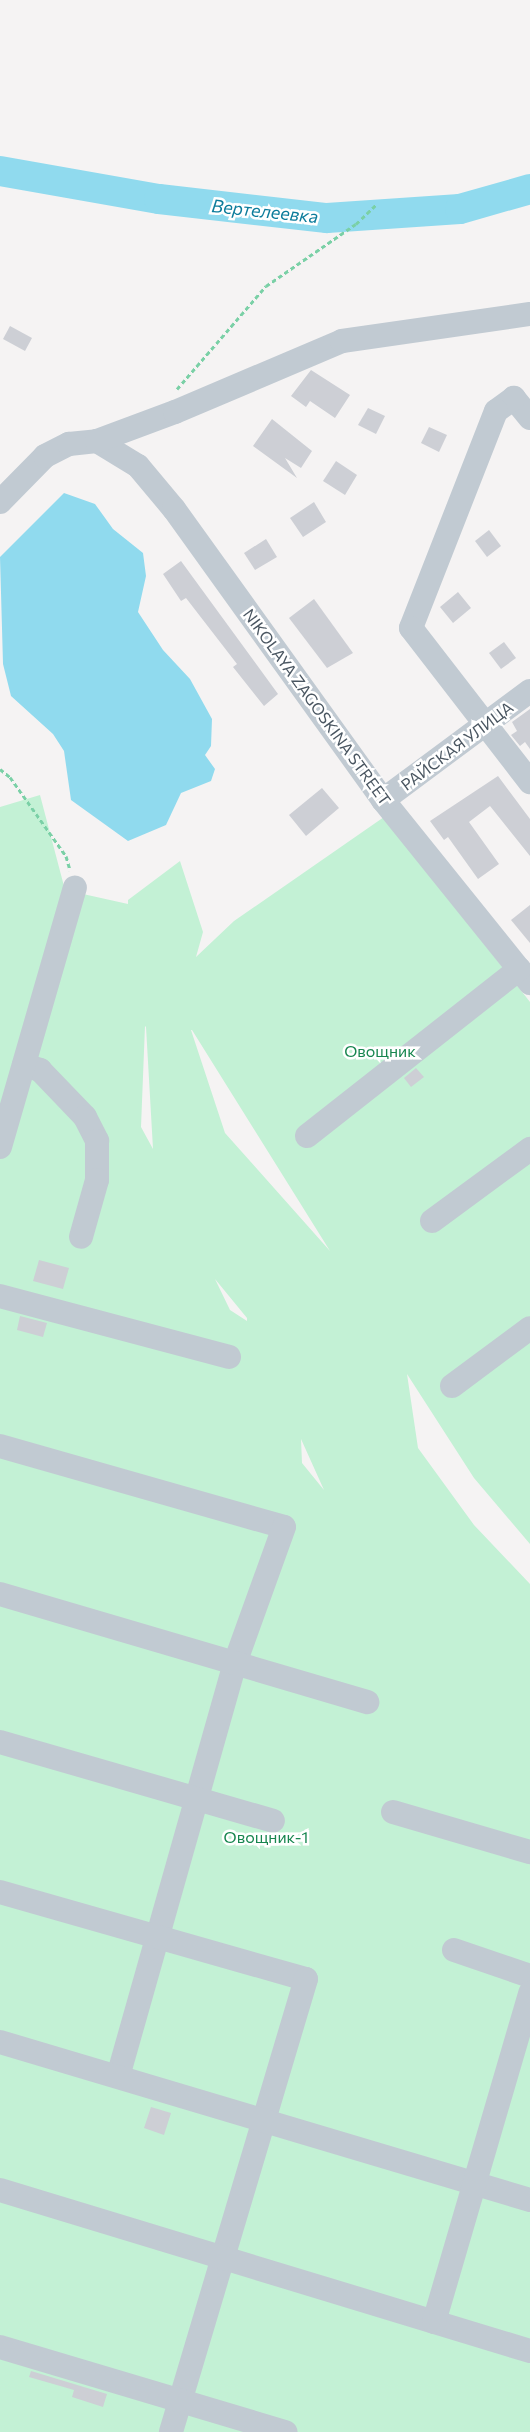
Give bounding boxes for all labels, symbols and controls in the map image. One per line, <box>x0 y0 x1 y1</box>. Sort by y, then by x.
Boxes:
water label: Вертелеевка <box>211 195 319 227</box>
street label: NIKOLAYA ZAGOSKINA STREET <box>239 605 395 809</box>
street label: РАЙСКАЯ УЛИЦА <box>397 698 517 794</box>
park label: Овощник <box>344 1041 416 1061</box>
park label: Овощник-1 <box>224 1827 308 1847</box>

